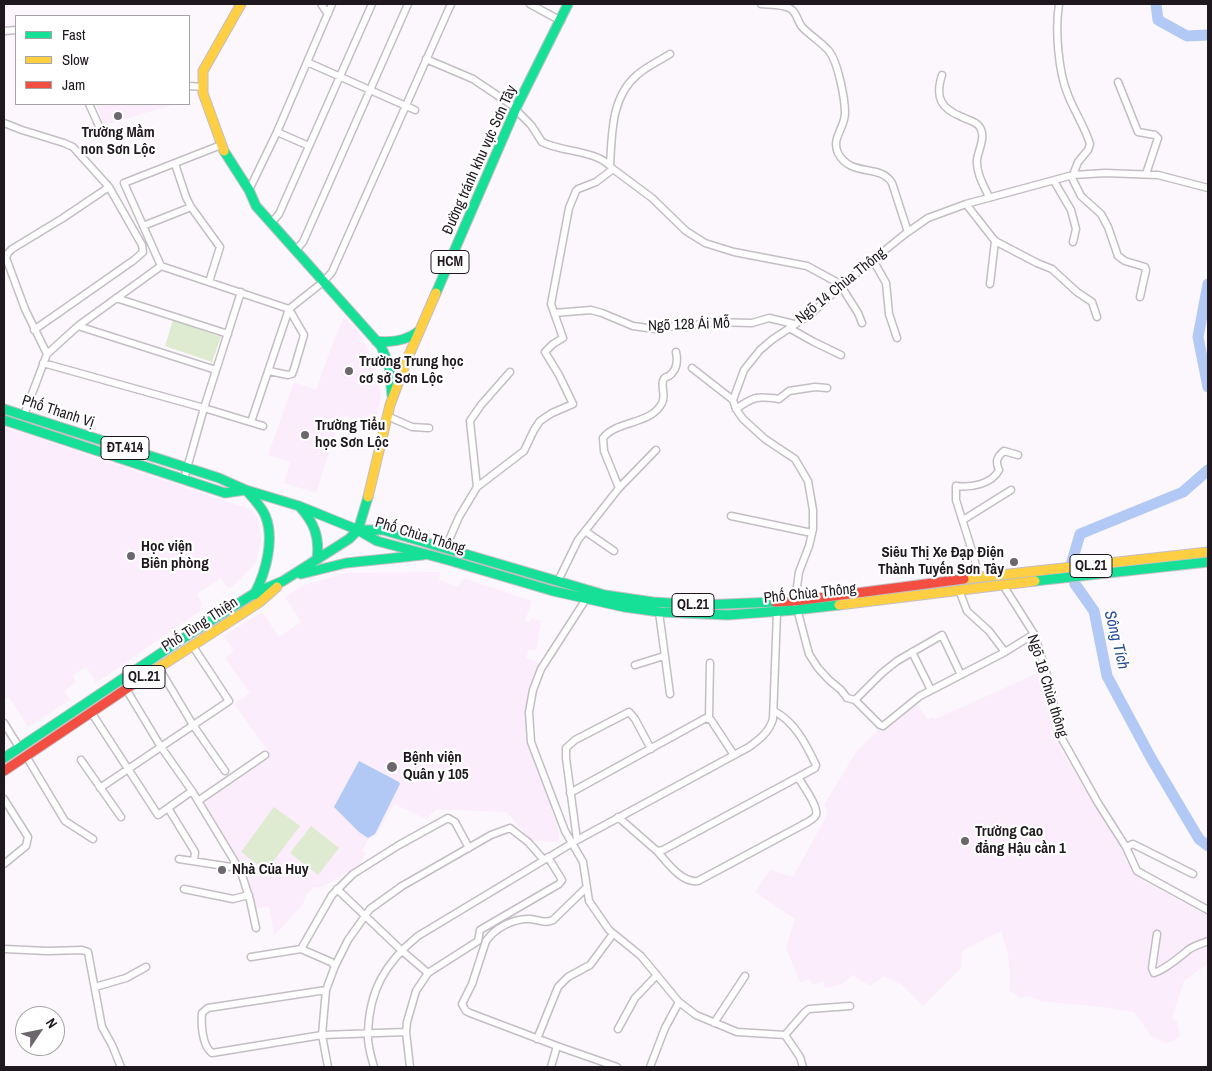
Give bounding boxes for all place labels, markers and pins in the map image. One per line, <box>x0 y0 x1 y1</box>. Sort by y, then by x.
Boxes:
marker: Trường Mầm non Sơn Lộc <box>112 110 124 122</box>
place label: Trường Mầm non Sơn Lộc <box>81 124 155 159</box>
place label: Trường Trung học cơ sở Sơn Lộc <box>359 353 464 388</box>
marker: Trường Trung học cơ sở Sơn Lộc <box>343 365 355 377</box>
place label: Trường Tiểu học Sơn Lộc <box>315 417 389 452</box>
marker: Trường Tiểu học Sơn Lộc <box>299 429 311 441</box>
place label: Học viện Biên phòng <box>141 538 209 573</box>
place label: Siêu Thị Xe Đạp Điện Thành Tuyến Sơn Tây <box>878 544 1004 579</box>
marker: Học viện Biên phòng <box>125 550 137 562</box>
marker: Siêu Thị Xe Đạp Điện Thành Tuyến Sơn Tây <box>1008 556 1020 568</box>
place label: Bệnh viện Quân y 105 <box>403 749 469 784</box>
marker: Bệnh viện Quân y 105 <box>385 760 399 774</box>
place label: Trường Cao đẳng Hậu cần 1 <box>975 823 1066 858</box>
marker: Trường Cao đẳng Hậu cần 1 <box>959 835 971 847</box>
place label: Nhà Của Huy <box>232 861 309 879</box>
marker: Nhà Của Huy <box>216 864 228 876</box>

